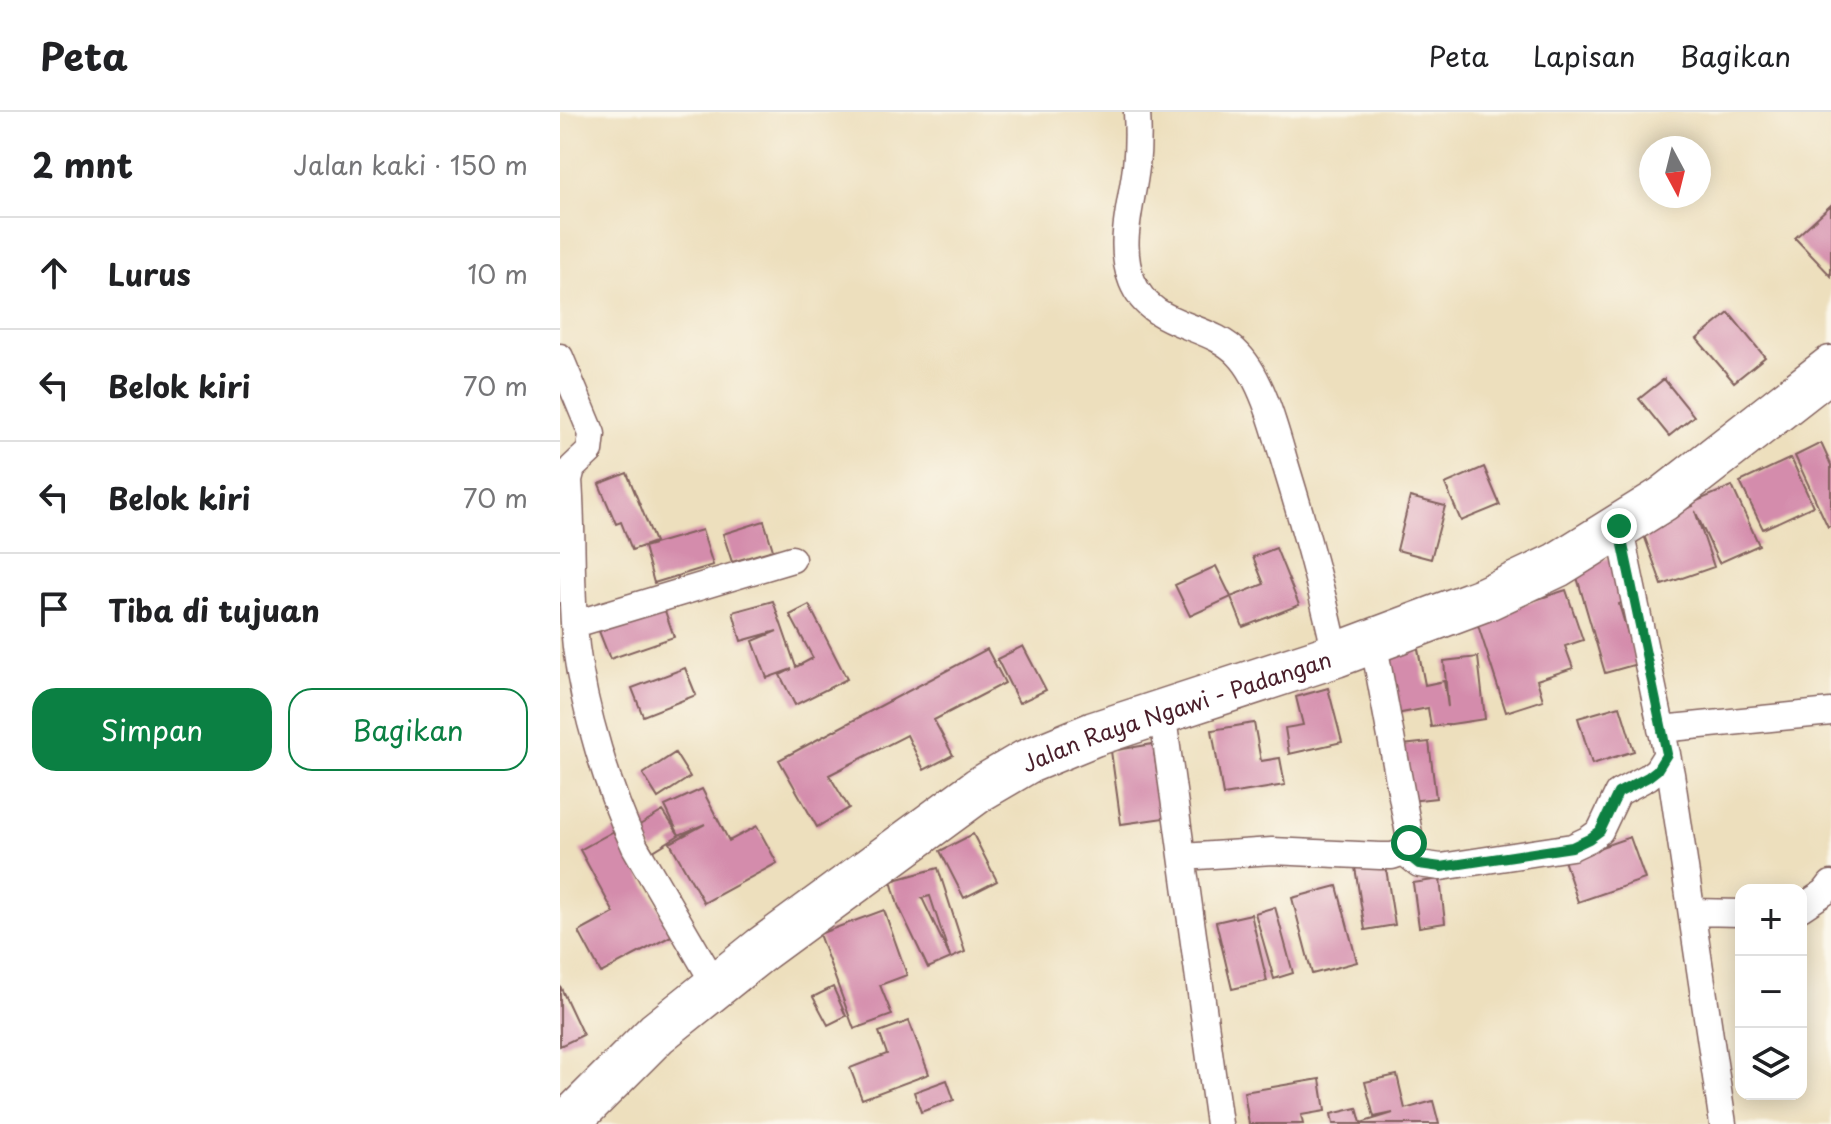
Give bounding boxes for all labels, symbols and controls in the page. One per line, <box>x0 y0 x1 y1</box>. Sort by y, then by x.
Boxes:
text: Peta <box>40 27 128 84</box>
text: Peta <box>1429 34 1489 77</box>
text: Lapisan <box>1533 34 1636 77</box>
text: Bagikan <box>1680 34 1791 77</box>
north arrow <box>1639 136 1711 208</box>
text: 2 mnt <box>32 138 133 190</box>
text: Jalan kaki · 150 m <box>293 145 528 184</box>
icon: ahead <box>32 251 76 295</box>
text: Lurus <box>108 251 191 296</box>
text: 10 m <box>467 254 528 293</box>
icon: left <box>32 363 76 407</box>
text: Belok kiri <box>108 363 250 408</box>
text: 70 m <box>463 366 528 405</box>
icon: left <box>32 475 76 519</box>
text: Belok kiri <box>108 475 250 520</box>
text: 70 m <box>463 478 528 517</box>
route end <box>1601 508 1637 544</box>
icon: arrive <box>32 587 76 631</box>
text: Tiba di tujuan <box>108 587 320 632</box>
street label: Jalan Raya Ngawi - Padangan <box>1016 641 1335 779</box>
button: Simpan <box>32 688 272 771</box>
button: Bagikan <box>288 688 528 771</box>
route start <box>1391 825 1427 861</box>
map controls <box>1735 884 1807 1100</box>
button: + <box>1735 884 1807 956</box>
button: − <box>1735 956 1807 1028</box>
button: layers <box>1735 1028 1807 1100</box>

